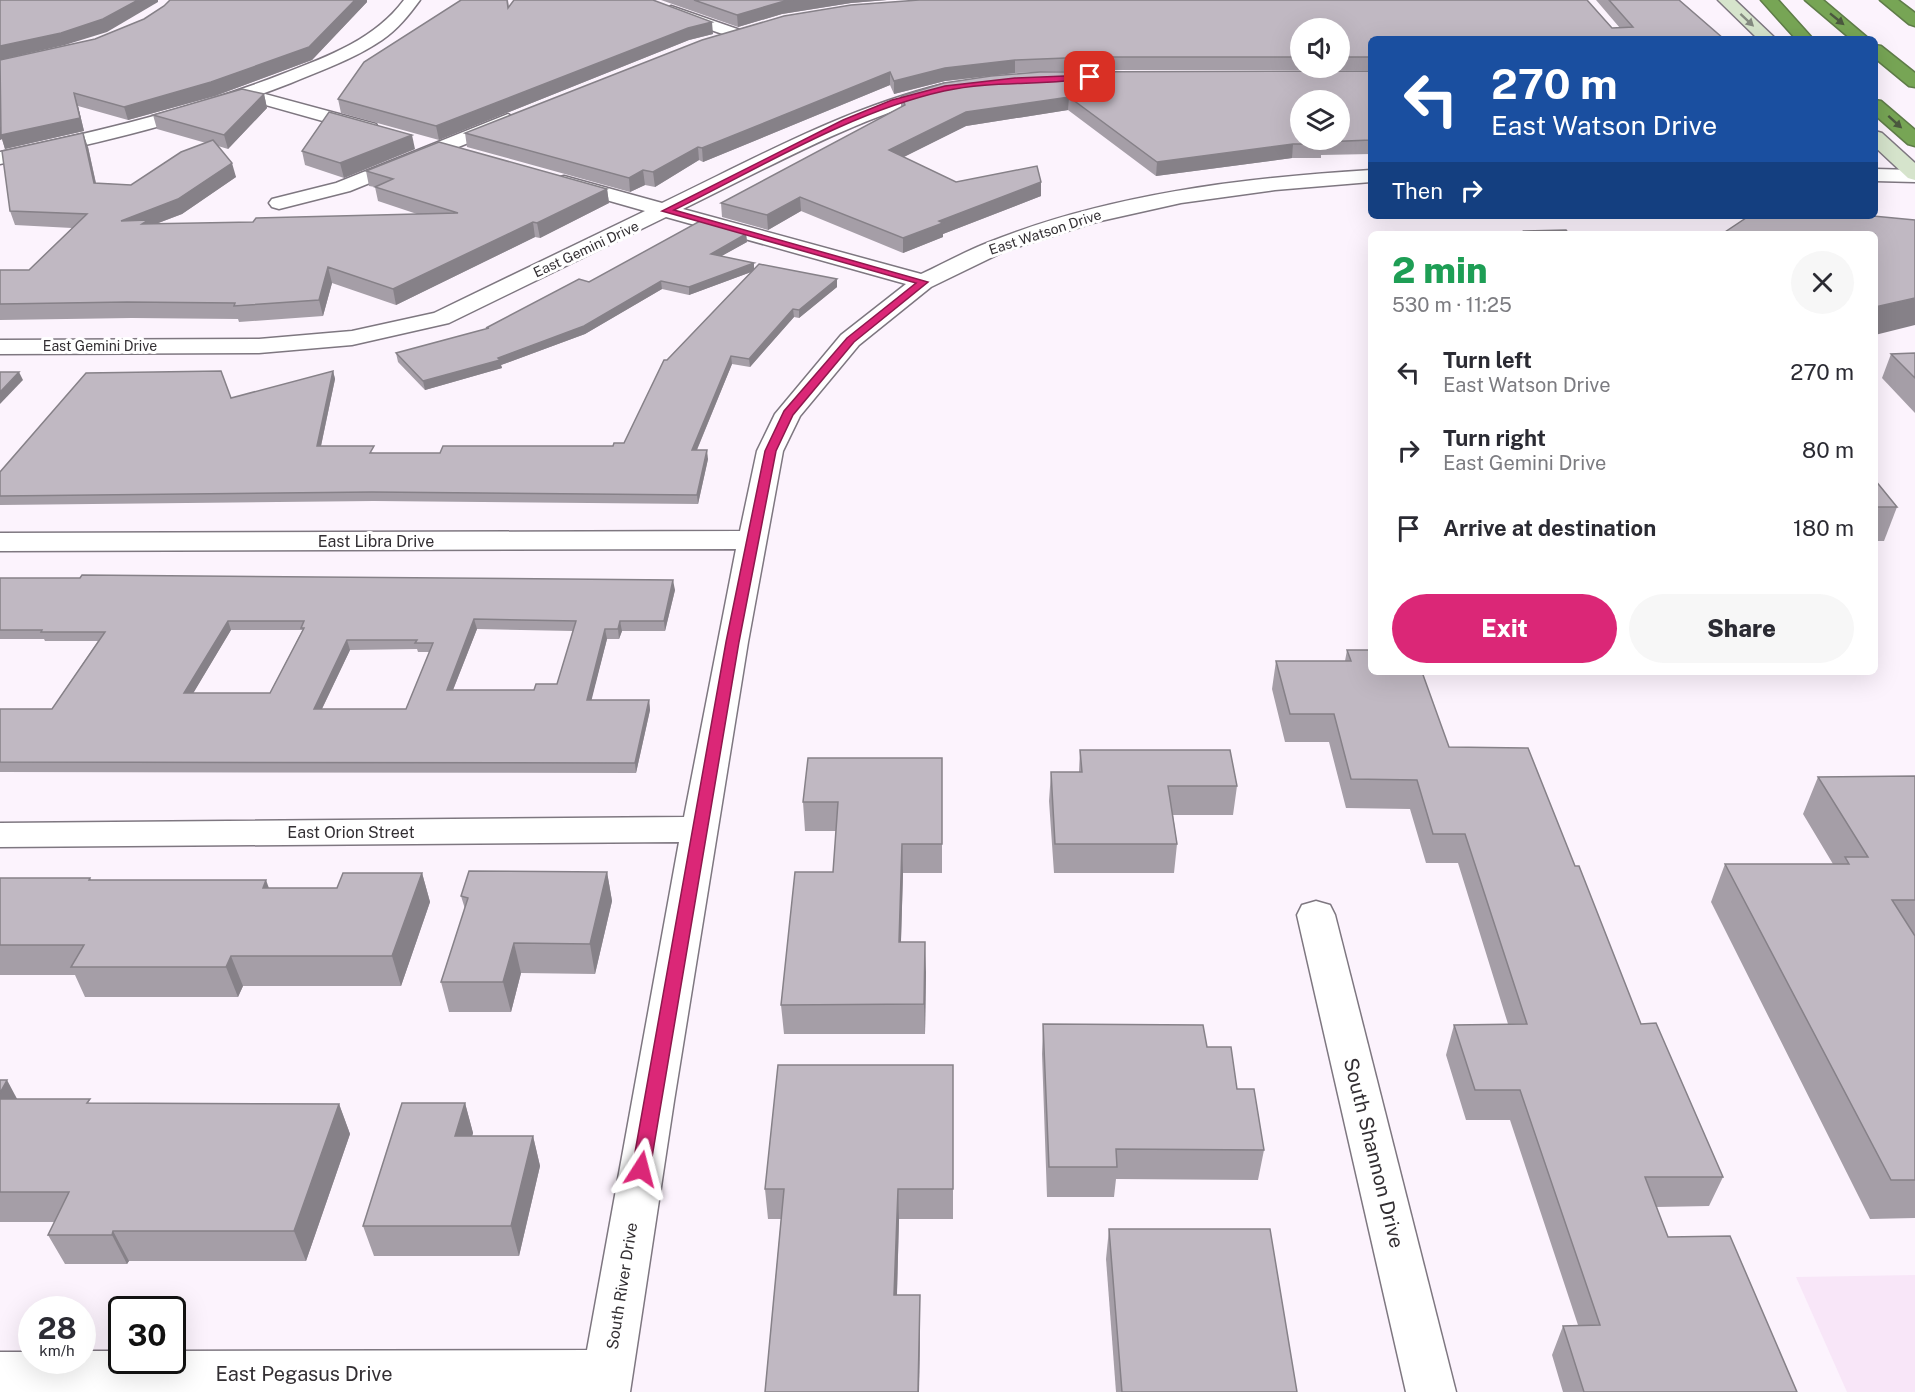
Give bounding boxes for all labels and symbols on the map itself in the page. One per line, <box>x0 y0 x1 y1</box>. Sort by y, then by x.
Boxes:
one-way arrow <box>1740 12 1754 26</box>
one-way arrow <box>1829 13 1845 26</box>
pin <box>1064 51 1115 102</box>
one-way arrow <box>1887 115 1902 128</box>
street label: East Watson Drive <box>987 206 1103 258</box>
street label: East Gemini Drive <box>531 218 641 280</box>
street label: East Gemini Drive <box>43 338 157 354</box>
street label: East Libra Drive <box>318 532 434 551</box>
street label: East Orion Street <box>287 823 415 842</box>
street label: South Shannon Drive <box>1339 1055 1409 1251</box>
position arrow <box>609 1137 673 1201</box>
street label: South River Drive <box>603 1221 641 1351</box>
speed limit sign: 30 <box>108 1296 186 1374</box>
street label: East Pegasus Drive <box>215 1362 393 1386</box>

